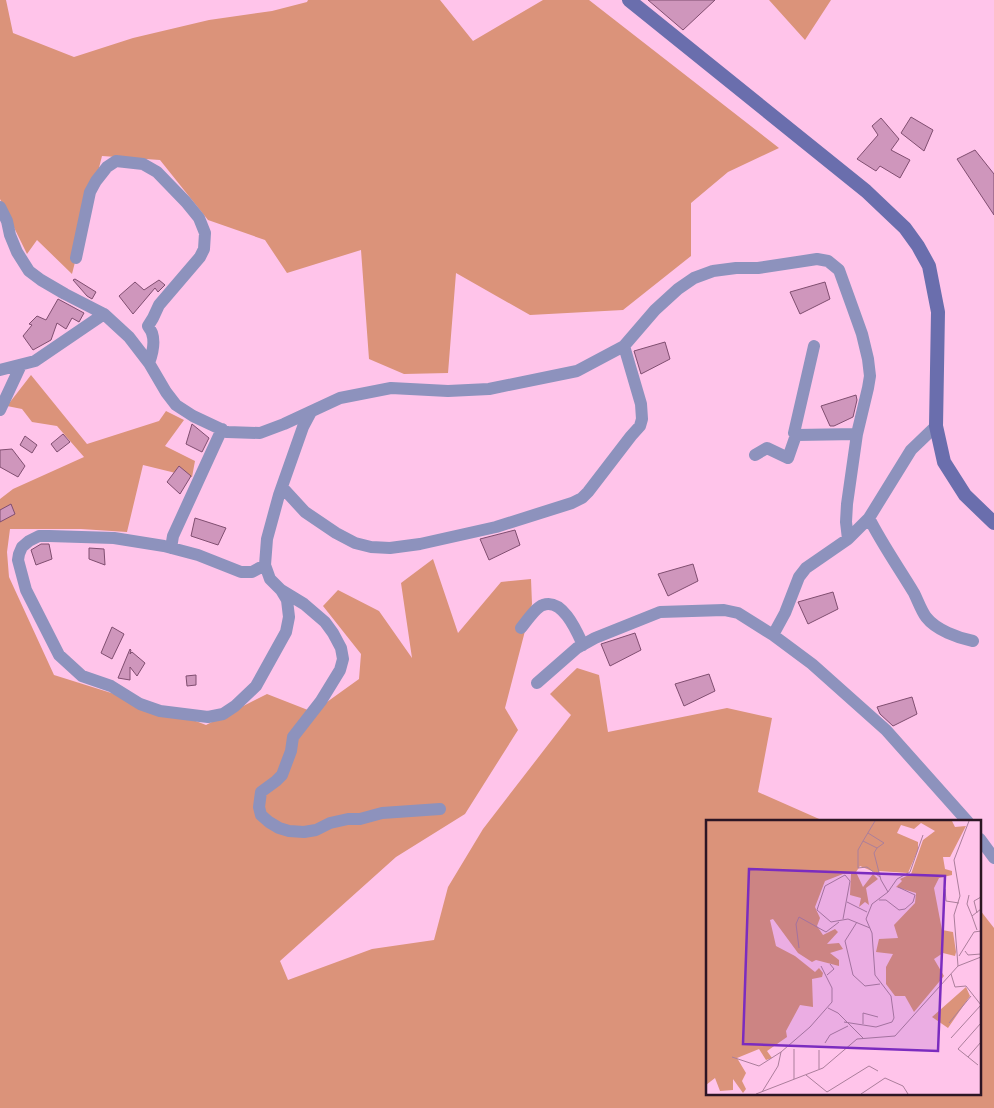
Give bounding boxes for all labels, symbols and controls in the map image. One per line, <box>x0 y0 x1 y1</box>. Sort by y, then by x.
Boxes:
inset map <box>706 820 982 1096</box>

